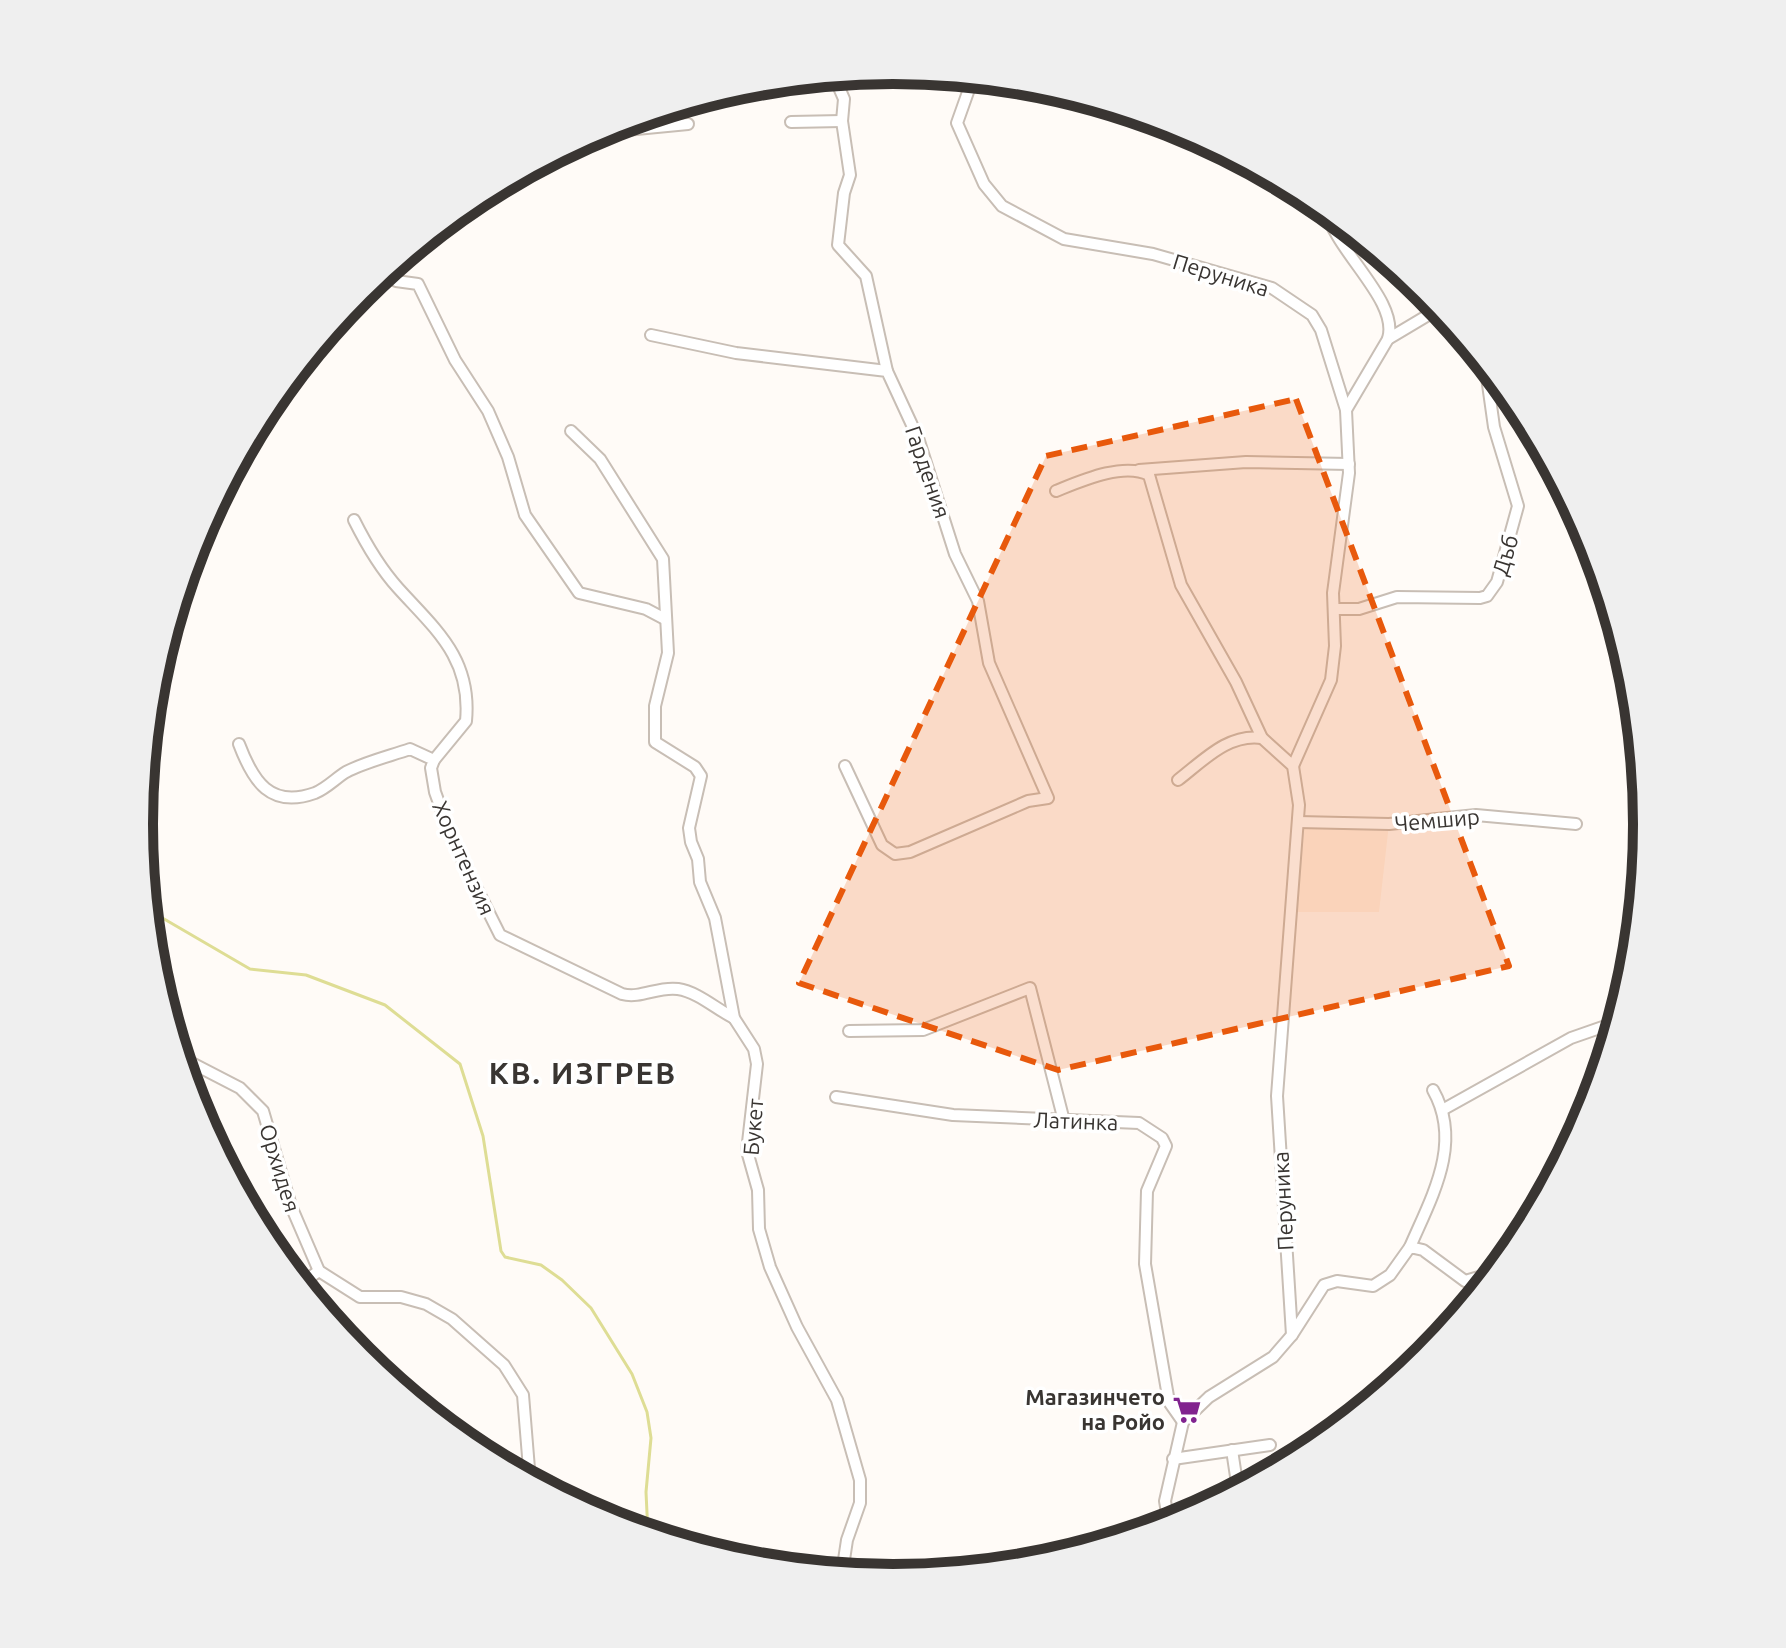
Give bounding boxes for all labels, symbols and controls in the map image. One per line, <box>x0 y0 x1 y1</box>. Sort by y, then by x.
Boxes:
street label: Перуника <box>1170 248 1272 301</box>
street label: Гардения <box>901 422 956 521</box>
street label: Дъб <box>1487 532 1522 578</box>
street label: Хорнтензия <box>428 797 501 919</box>
street label: Чемшир <box>1393 803 1481 836</box>
district label: КВ. ИЗГРЕВ <box>489 1056 677 1090</box>
street label: Букет <box>738 1097 767 1156</box>
street label: Латинка <box>1033 1107 1119 1134</box>
street label: Орхидея <box>255 1121 306 1215</box>
street label: Перуника <box>1267 1151 1298 1251</box>
place label: Магазинчето на Ройо <box>1025 1384 1165 1434</box>
supermarket icon: Магазинчето на Ройо <box>1172 1395 1202 1425</box>

